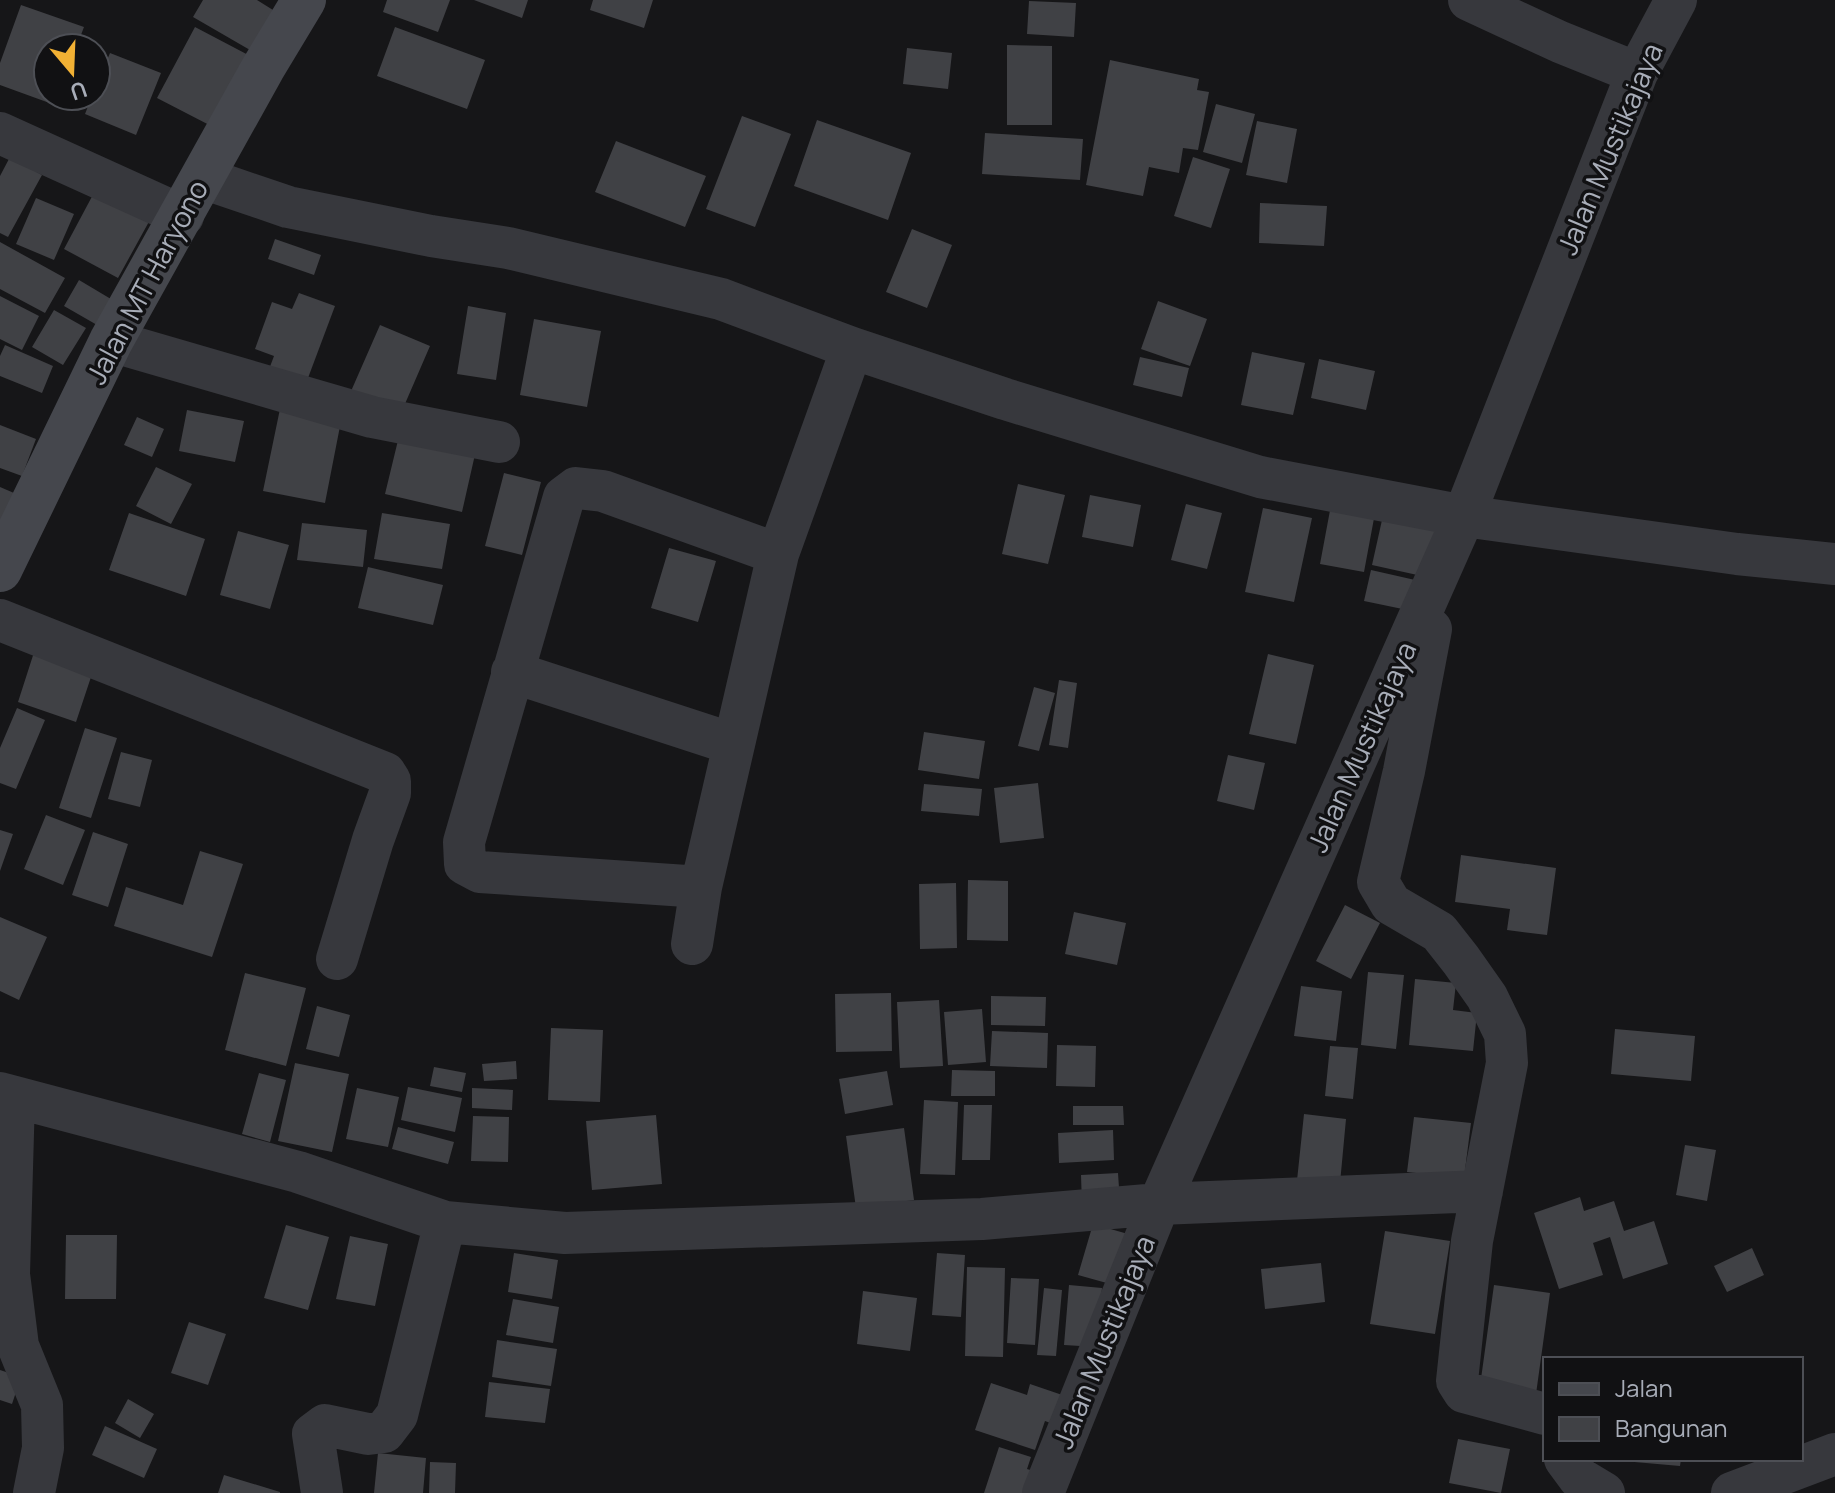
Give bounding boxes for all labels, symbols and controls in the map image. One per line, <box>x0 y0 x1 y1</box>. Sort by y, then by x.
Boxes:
north arrow <box>32 32 112 112</box>
street label: Jalan Mustikajaya <box>1547 37 1671 260</box>
text: U <box>66 74 91 108</box>
street label: Jalan MT Haryono <box>76 173 216 390</box>
street label: Jalan Mustikajaya <box>1298 635 1424 858</box>
street label: Jalan Mustikajaya <box>1043 1230 1163 1454</box>
legend <box>1543 1357 1803 1461</box>
text: Jalan <box>1615 1371 1673 1404</box>
text: Bangunan <box>1615 1411 1728 1444</box>

